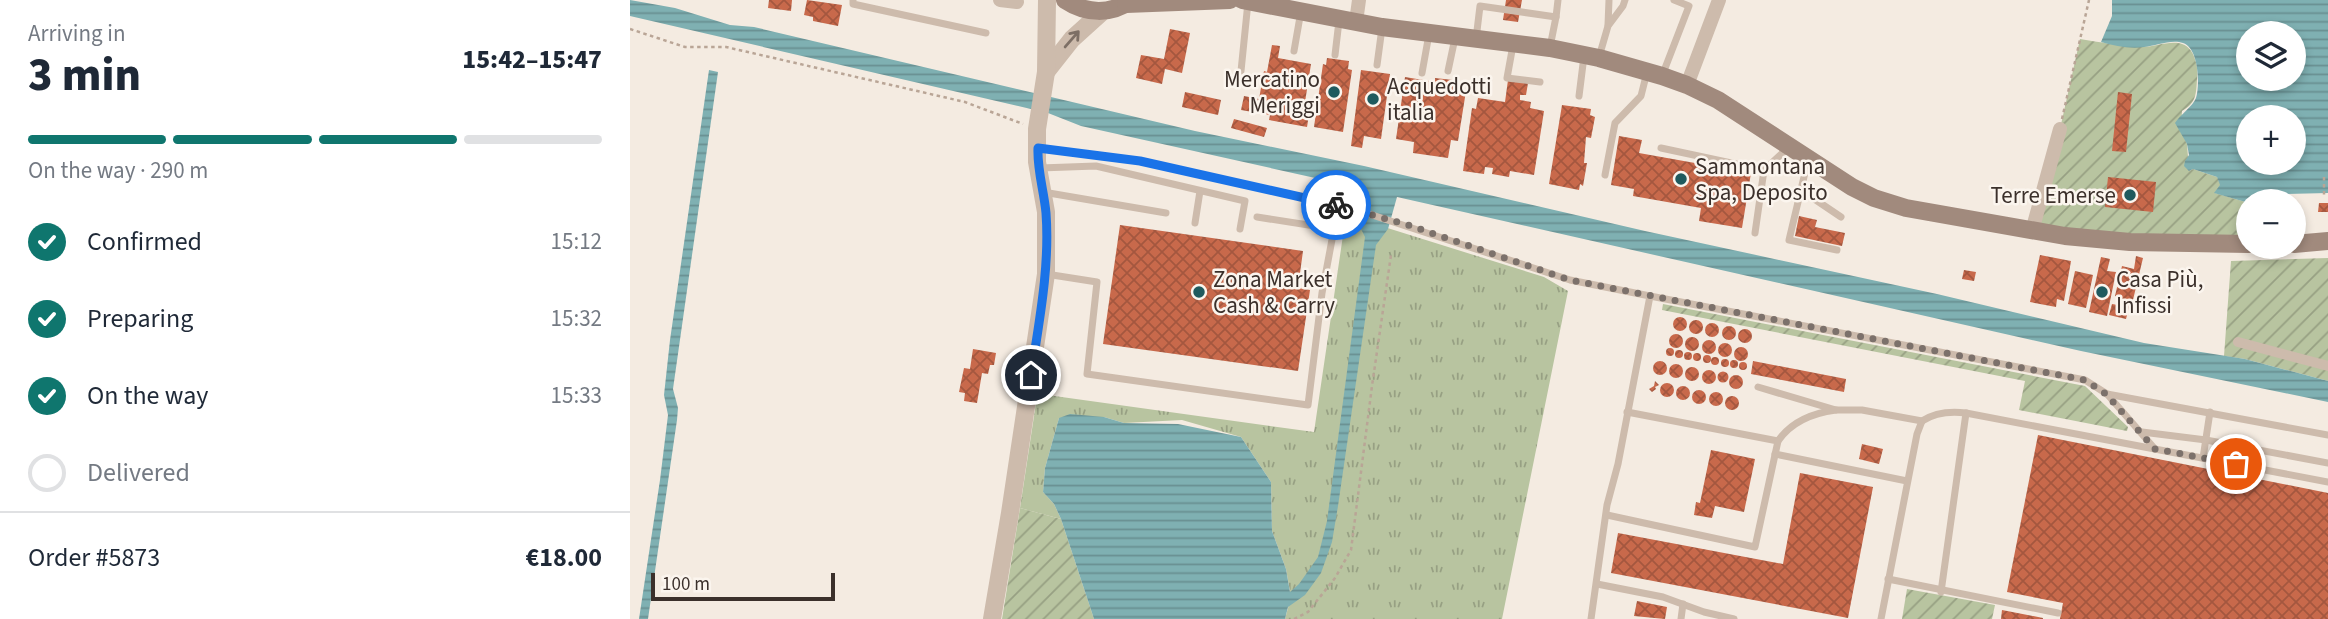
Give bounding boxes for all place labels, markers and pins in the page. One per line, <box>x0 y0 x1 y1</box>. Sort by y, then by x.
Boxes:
place label: Mercatino Meriggi <box>1224 63 1320 122</box>
place label: Acquedotti italia <box>1387 70 1492 129</box>
marker: Mercatino Meriggi <box>1326 84 1342 100</box>
marker: Acquedotti italia <box>1365 91 1381 107</box>
place label: Sammontana Spa, Deposito <box>1695 150 1828 209</box>
marker: Sammontana Spa, Deposito <box>1673 171 1689 187</box>
place label: Terre Emerse <box>1991 179 2116 212</box>
marker: Terre Emerse <box>2122 187 2138 203</box>
place label: Zona Market Cash & Carry <box>1213 263 1335 322</box>
place label: Casa Più, Infissi <box>2116 263 2203 322</box>
marker: Zona Market Cash & Carry <box>1191 284 1207 300</box>
marker: Casa Più, Infissi <box>2094 284 2110 300</box>
pin <box>1001 345 1061 405</box>
pin <box>2206 434 2266 494</box>

